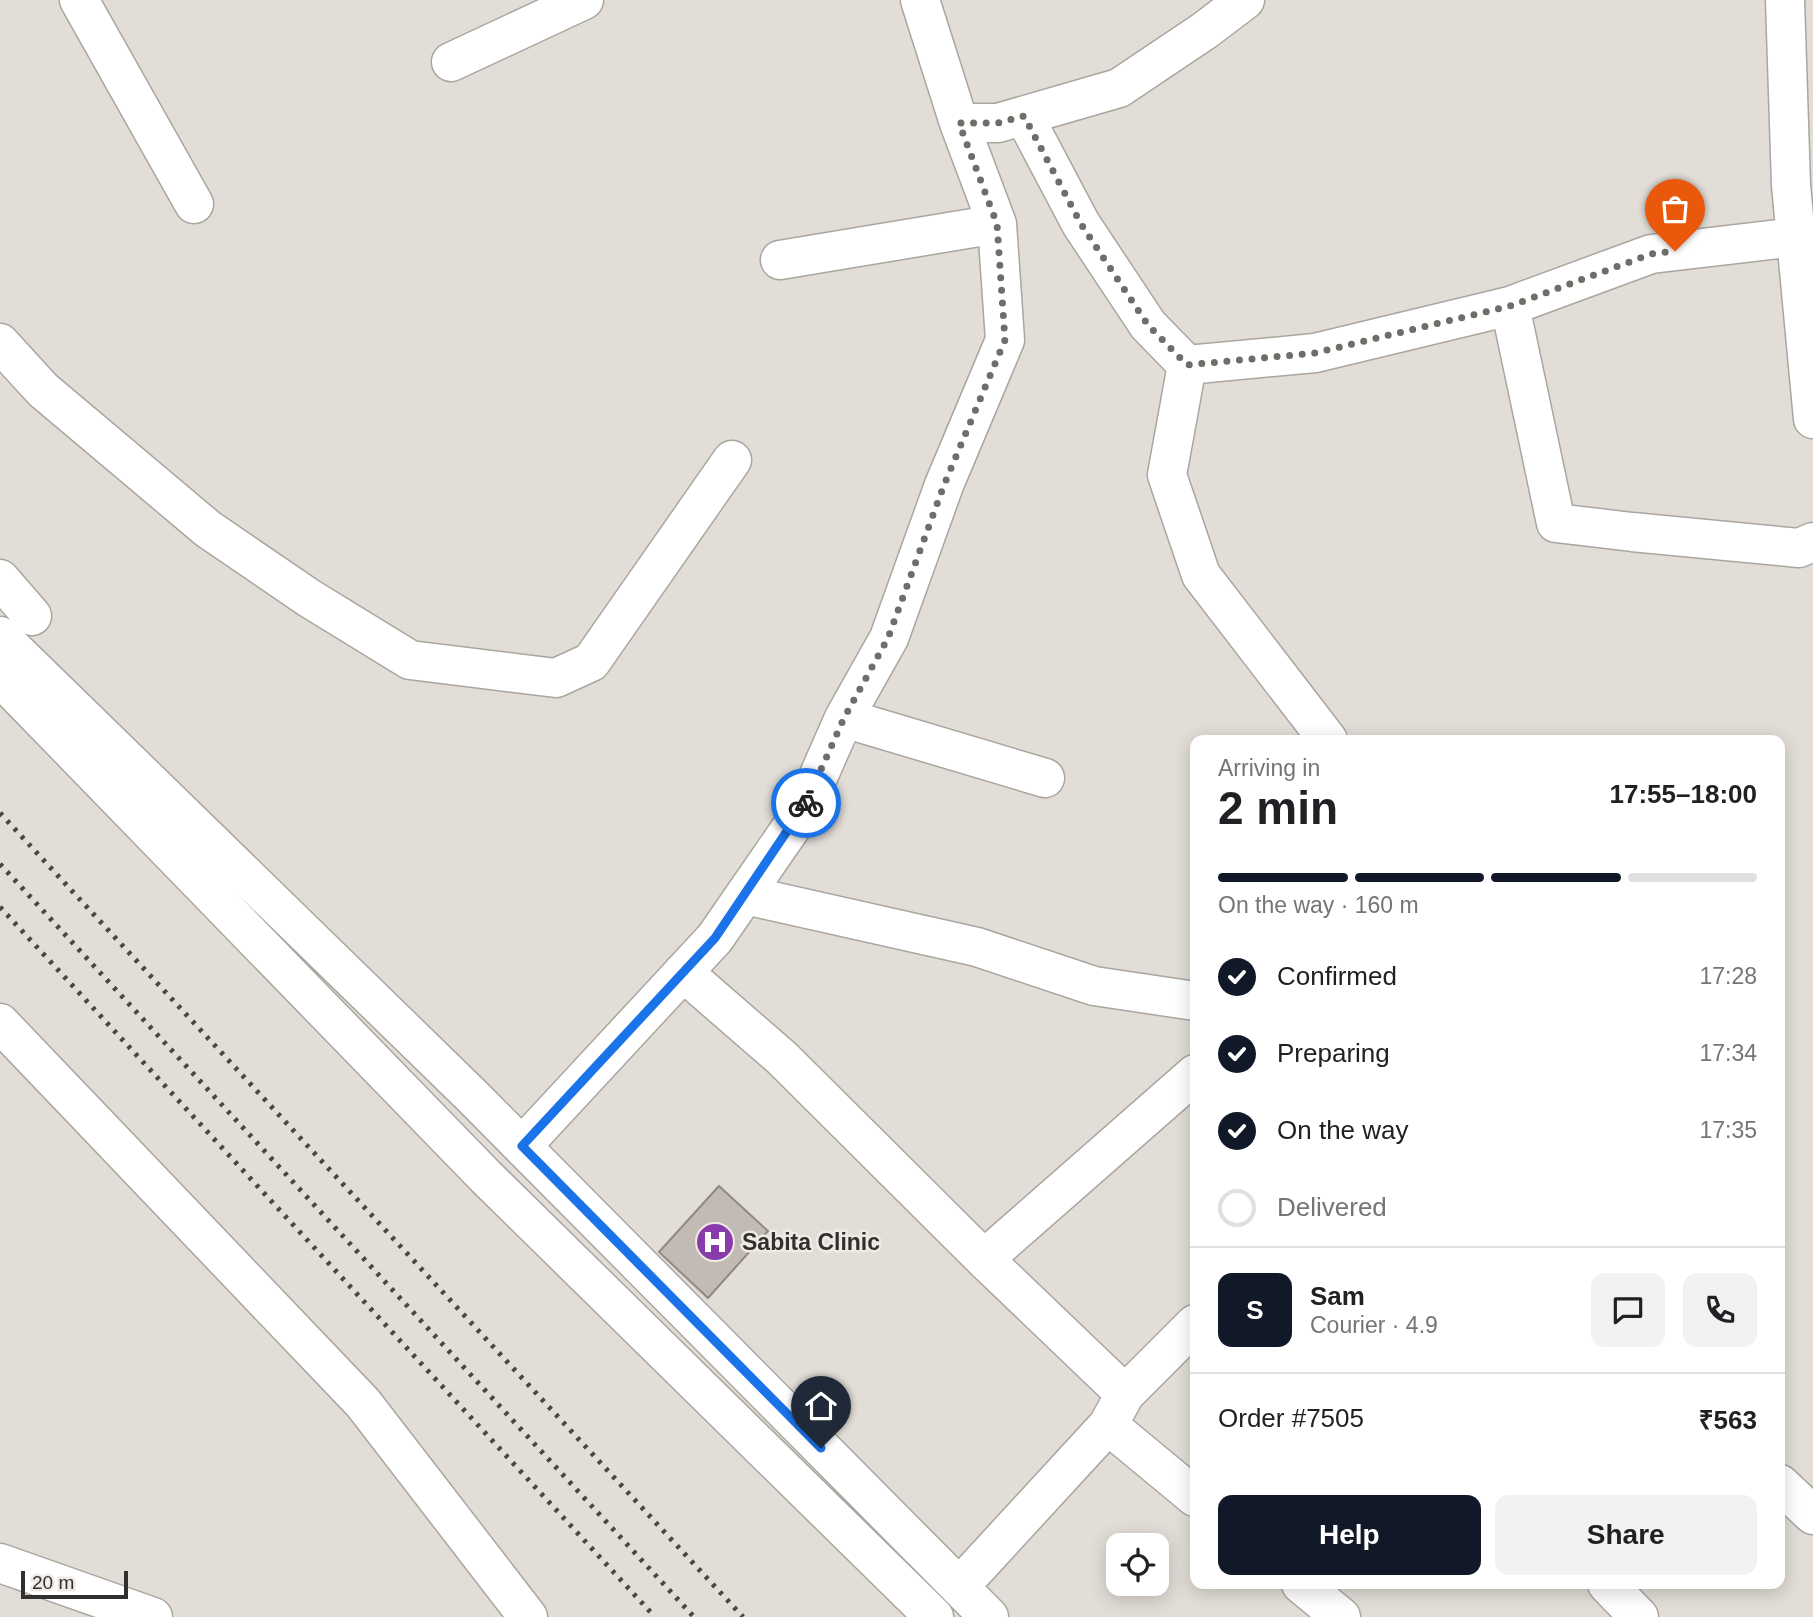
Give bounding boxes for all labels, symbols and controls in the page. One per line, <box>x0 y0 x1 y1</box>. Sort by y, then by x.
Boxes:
pin <box>1645 179 1705 251</box>
icon: bag <box>1656 190 1694 228</box>
text: Arriving in <box>1218 755 1320 781</box>
courier <box>771 768 841 838</box>
text: 17:55–18:00 <box>1610 779 1757 809</box>
text: 2 min <box>1218 782 1338 834</box>
icon: bike <box>787 784 825 822</box>
text: On the way · 160 m <box>1218 892 1419 918</box>
icon: check <box>1218 958 1256 996</box>
text: Confirmed <box>1277 961 1397 991</box>
text: 17:28 <box>1699 963 1757 989</box>
icon: check <box>1218 1035 1256 1073</box>
text: Preparing <box>1277 1038 1390 1068</box>
text: 17:34 <box>1699 1040 1757 1066</box>
icon: check <box>1218 1112 1256 1150</box>
text: On the way <box>1277 1115 1409 1145</box>
text: 17:35 <box>1699 1117 1757 1143</box>
text: Delivered <box>1277 1192 1387 1222</box>
hospital icon: Sabita Clinic <box>694 1221 736 1263</box>
place label: Sabita Clinic <box>742 1229 880 1255</box>
button: chat <box>1591 1273 1665 1347</box>
button: phone <box>1683 1273 1757 1347</box>
text: Sam <box>1310 1281 1365 1311</box>
text: S <box>1246 1295 1264 1325</box>
text: Courier · 4.9 <box>1310 1312 1438 1338</box>
pin <box>791 1376 851 1448</box>
icon: home <box>802 1387 840 1425</box>
text: Order #7505 <box>1218 1403 1364 1433</box>
text: ₹563 <box>1699 1405 1757 1435</box>
button: Help <box>1218 1495 1481 1575</box>
button: Share <box>1495 1495 1757 1575</box>
map controls <box>1106 1533 1169 1596</box>
button: locate <box>1106 1533 1169 1596</box>
scale bar <box>21 1568 128 1600</box>
text: 20 m <box>32 1572 74 1593</box>

